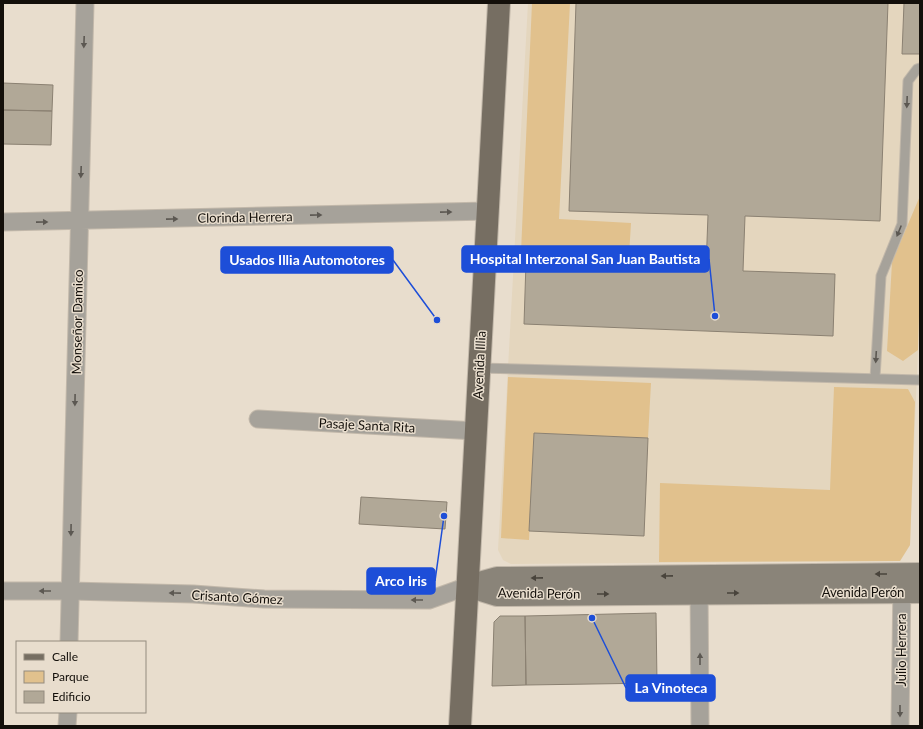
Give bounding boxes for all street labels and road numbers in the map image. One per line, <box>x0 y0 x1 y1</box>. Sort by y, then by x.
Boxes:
street label: Clorinda Herrera <box>197 208 293 226</box>
street label: Monseñor Damico <box>68 269 86 375</box>
street label: Avenida Illia <box>469 330 489 400</box>
street label: Pasaje Santa Rita <box>318 414 416 436</box>
street label: Avenida Perón <box>498 584 580 602</box>
street label: Avenida Perón <box>822 584 904 600</box>
street label: Crisanto Gómez <box>191 587 283 607</box>
street label: Julio Herrera <box>893 613 909 687</box>

